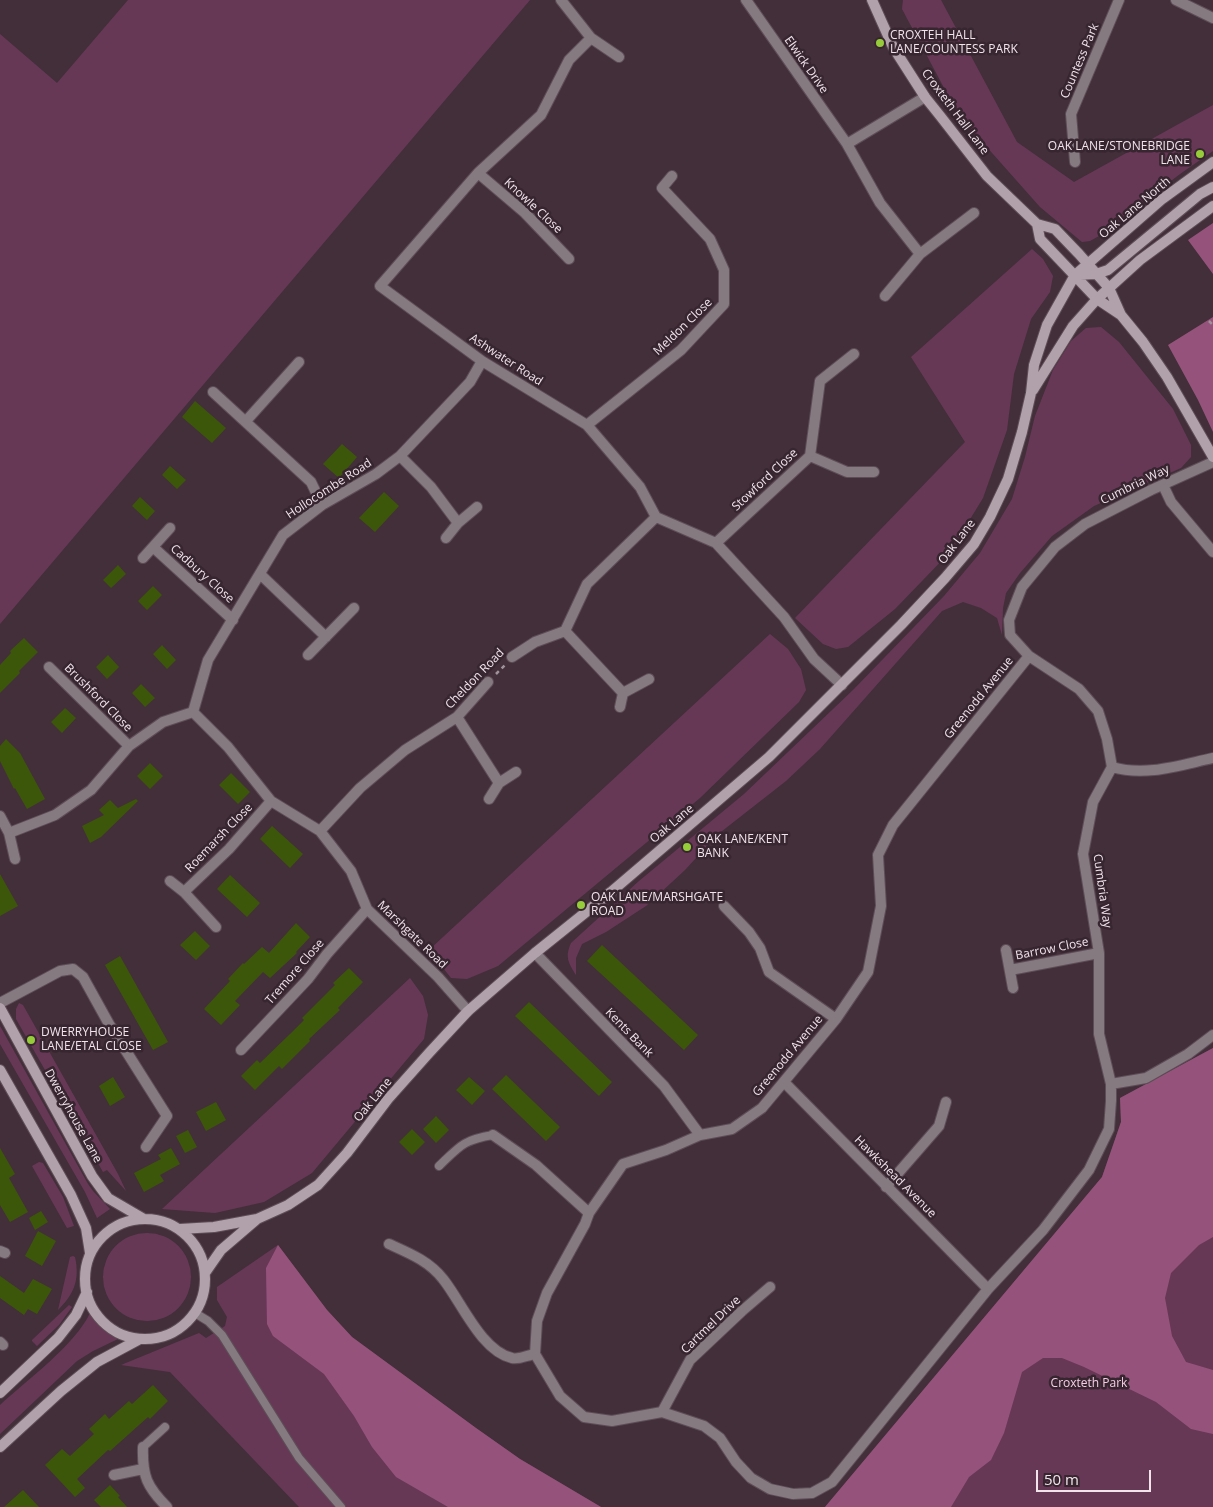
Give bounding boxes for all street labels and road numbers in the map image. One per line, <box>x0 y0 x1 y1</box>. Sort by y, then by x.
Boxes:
street label: Countess Park <box>1058 21 1102 101</box>
street label: Elwick Drive <box>781 34 831 96</box>
street label: Croxteth Hall Lane <box>918 66 992 158</box>
street label: Oak Lane North <box>1097 174 1173 242</box>
street label: Knowle Close <box>501 175 565 237</box>
street label: Meldon Close <box>651 295 715 359</box>
street label: Ashwater Road <box>467 331 545 389</box>
street label: Stowford Close <box>729 446 801 514</box>
street label: Hollocombe Road <box>283 456 375 522</box>
street label: Cumbria Way <box>1098 462 1172 508</box>
street label: Oak Lane <box>935 517 979 567</box>
street label: Cadbury Close <box>167 542 237 606</box>
street label: Cheldon Road <box>443 646 507 712</box>
street label: Greenodd Avenue <box>942 654 1016 742</box>
street label: Brushford Close <box>61 661 135 735</box>
street label: Roemarsh Close <box>182 800 256 876</box>
street label: Oak Lane <box>647 802 697 846</box>
street label: Cumbria Way <box>1090 853 1114 929</box>
street label: Marshgate Road <box>374 898 450 972</box>
street label: Barrow Close <box>1014 935 1090 963</box>
street label: Tremore Close <box>263 936 327 1008</box>
street label: Kents Bank <box>602 1005 656 1061</box>
street label: Greenodd Avenue <box>750 1013 826 1099</box>
street label: Dwerryhouse Lane <box>41 1067 105 1165</box>
street label: Oak Lane <box>351 1075 395 1125</box>
street label: Hawkshead Avenue <box>851 1133 939 1221</box>
street label: Cartmel Drive <box>678 1293 744 1357</box>

